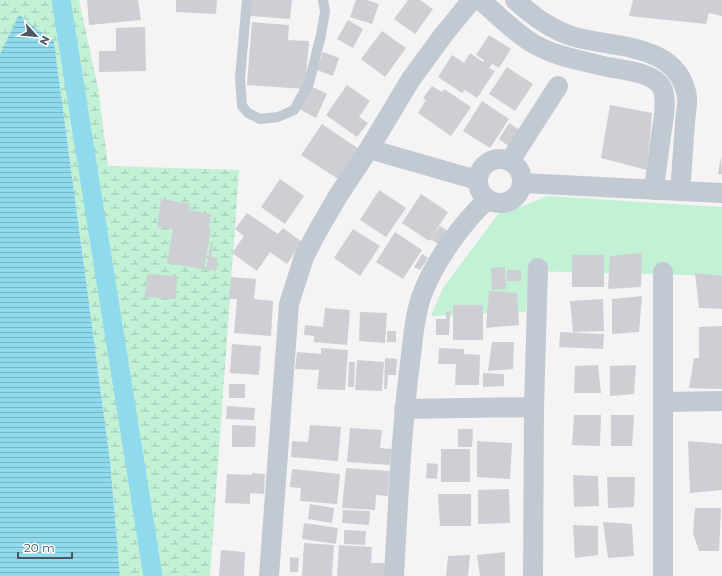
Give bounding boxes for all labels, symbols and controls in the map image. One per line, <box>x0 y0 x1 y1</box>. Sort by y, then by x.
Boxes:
north arrow <box>16 16 56 56</box>
text: N <box>37 33 53 48</box>
scale bar <box>18 534 72 560</box>
text: 20 m <box>24 540 55 555</box>

